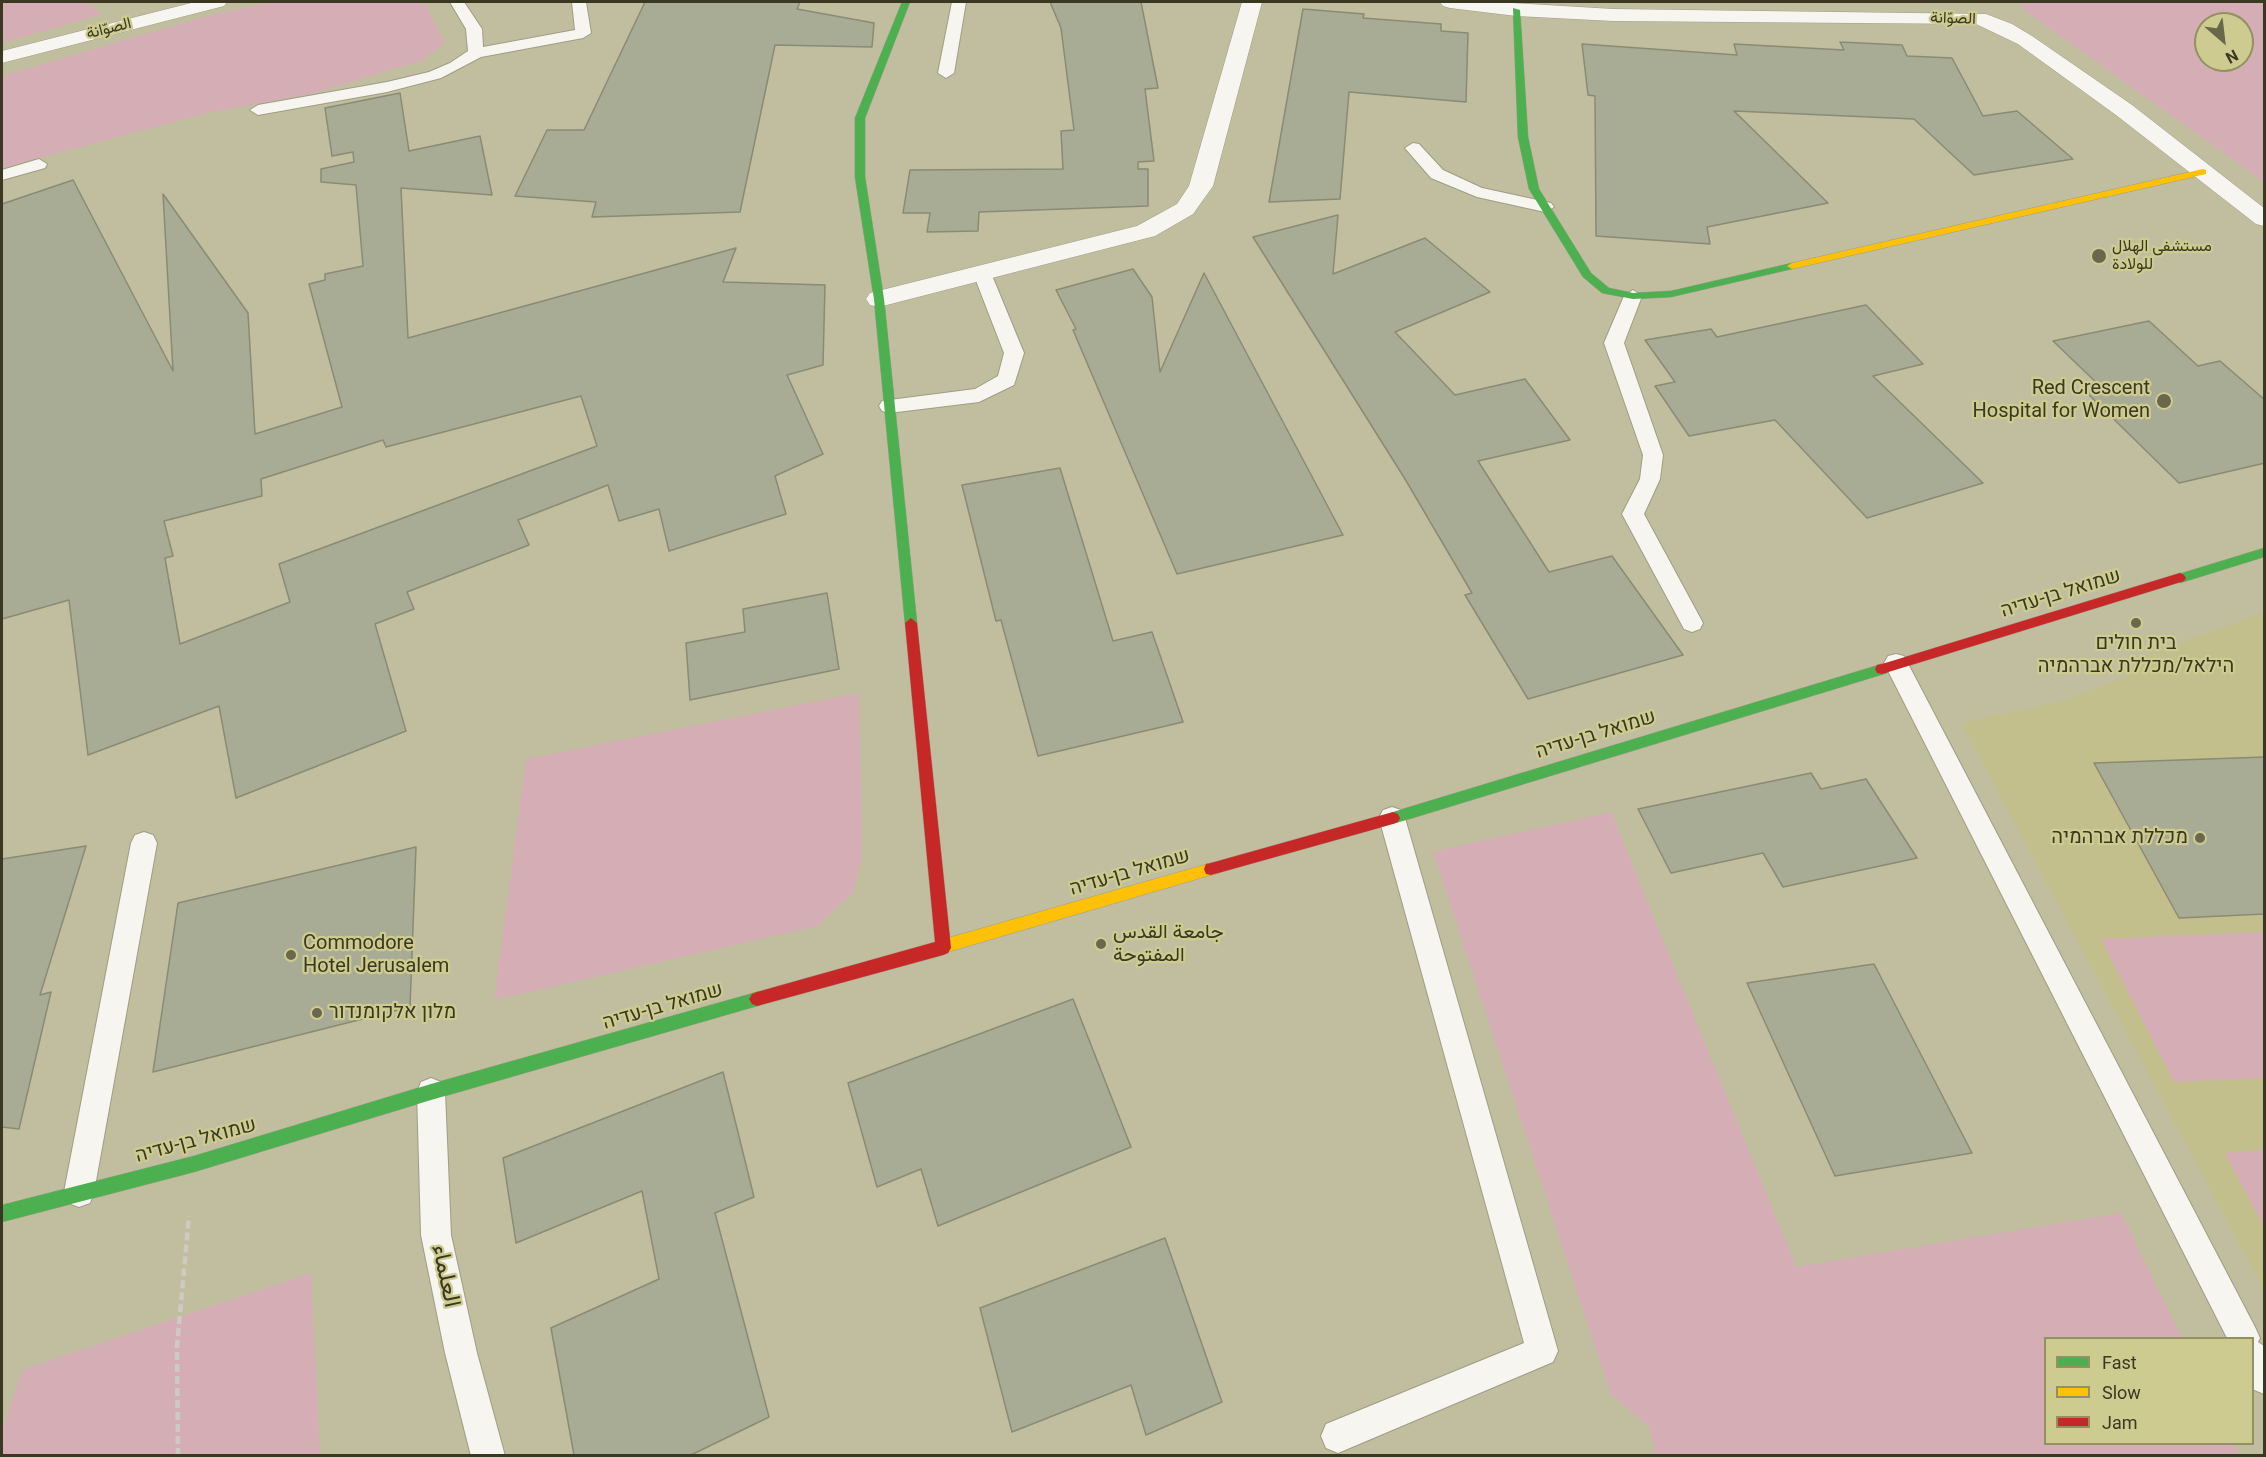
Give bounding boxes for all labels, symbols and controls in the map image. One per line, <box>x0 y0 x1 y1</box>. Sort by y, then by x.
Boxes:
street label: الصوّانة <box>1930 9 1976 29</box>
north arrow <box>2194 12 2254 72</box>
street label: الصوّانة <box>84 14 134 44</box>
text: N <box>2222 46 2241 68</box>
place label: مستشفى الهلال للولادة <box>2112 237 2212 275</box>
marker: مستشفى الهلال للولادة <box>2090 247 2108 265</box>
place label: Red Crescent Hospital for Women <box>1973 377 2150 424</box>
marker: Red Crescent Hospital for Women <box>2155 392 2173 410</box>
street label: שמואל בן-עדיה <box>1998 564 2124 624</box>
marker: בית חולים הילאל/מכללת אברהמיה <box>2129 616 2143 630</box>
place label: בית חולים הילאל/מכללת אברהמיה <box>2038 632 2234 679</box>
street label: שמואל בן-עדיה <box>1533 705 1659 765</box>
place label: מכללת אברהמיה <box>2051 826 2188 850</box>
marker: מכללת אברהמיה <box>2193 831 2207 845</box>
street label: שמואל בן-עדיה <box>1067 844 1193 902</box>
place label: جامعة القدس المفتوحة <box>1113 921 1224 968</box>
place label: Commodore Hotel Jerusalem <box>303 932 449 979</box>
marker: جامعة القدس المفتوحة <box>1094 937 1108 951</box>
marker: Commodore Hotel Jerusalem <box>284 948 298 962</box>
street label: שמואל בן-עדיה <box>600 978 726 1036</box>
place label: מלון אלקומנדור <box>329 1001 456 1025</box>
marker: מלון אלקומנדור <box>310 1006 324 1020</box>
street label: שמואל בן-עדיה <box>133 1113 259 1169</box>
street label: العلماء <box>424 1242 466 1310</box>
legend <box>2044 1337 2254 1445</box>
text: Fast <box>2102 1352 2137 1373</box>
text: Slow <box>2102 1382 2141 1403</box>
text: Jam <box>2102 1412 2138 1433</box>

